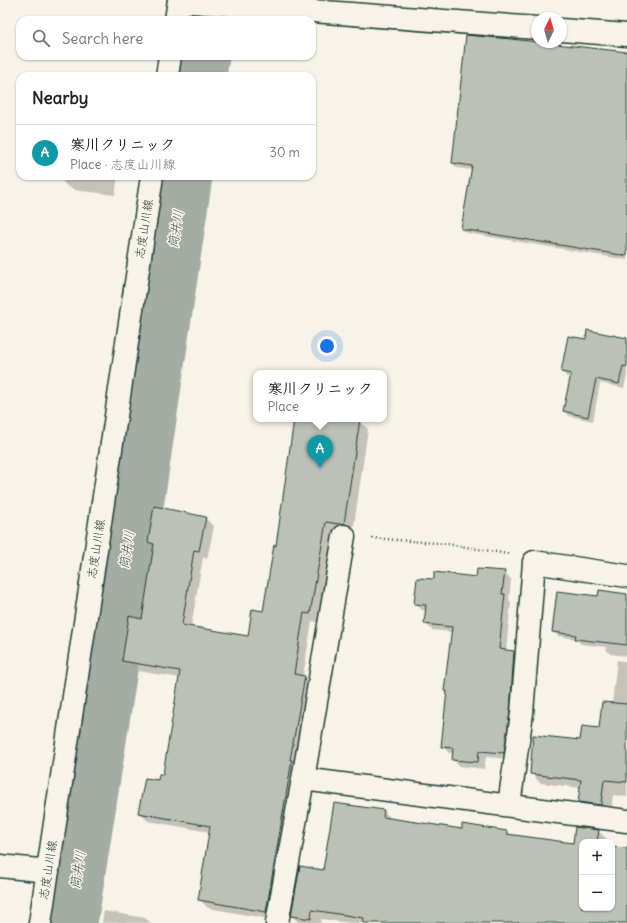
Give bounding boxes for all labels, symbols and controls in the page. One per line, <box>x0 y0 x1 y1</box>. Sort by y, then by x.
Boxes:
north arrow <box>531 12 567 48</box>
search box <box>16 16 316 60</box>
icon: search <box>30 27 52 49</box>
text: Search here <box>62 29 143 48</box>
text: Nearby <box>32 87 88 109</box>
text: 寒川クリニック <box>70 135 175 154</box>
text: A <box>41 144 49 161</box>
text: 30 m <box>270 144 300 161</box>
text: Place · 志度山川線 <box>70 156 176 173</box>
street label: 志度山川線 <box>131 198 156 260</box>
water label: 筒井川 <box>164 208 187 250</box>
your location <box>317 336 337 356</box>
popup <box>253 370 387 422</box>
text: 寒川クリニック <box>267 379 373 398</box>
text: Place <box>267 398 299 415</box>
pin: A <box>307 435 333 468</box>
street label: 志度山川線 <box>83 518 108 580</box>
water label: 筒井川 <box>115 529 138 571</box>
street label: 志度山川線 <box>35 839 60 901</box>
map controls <box>579 839 615 911</box>
button: + <box>579 839 615 875</box>
water label: 筒井川 <box>66 849 89 891</box>
button: − <box>579 875 615 911</box>

